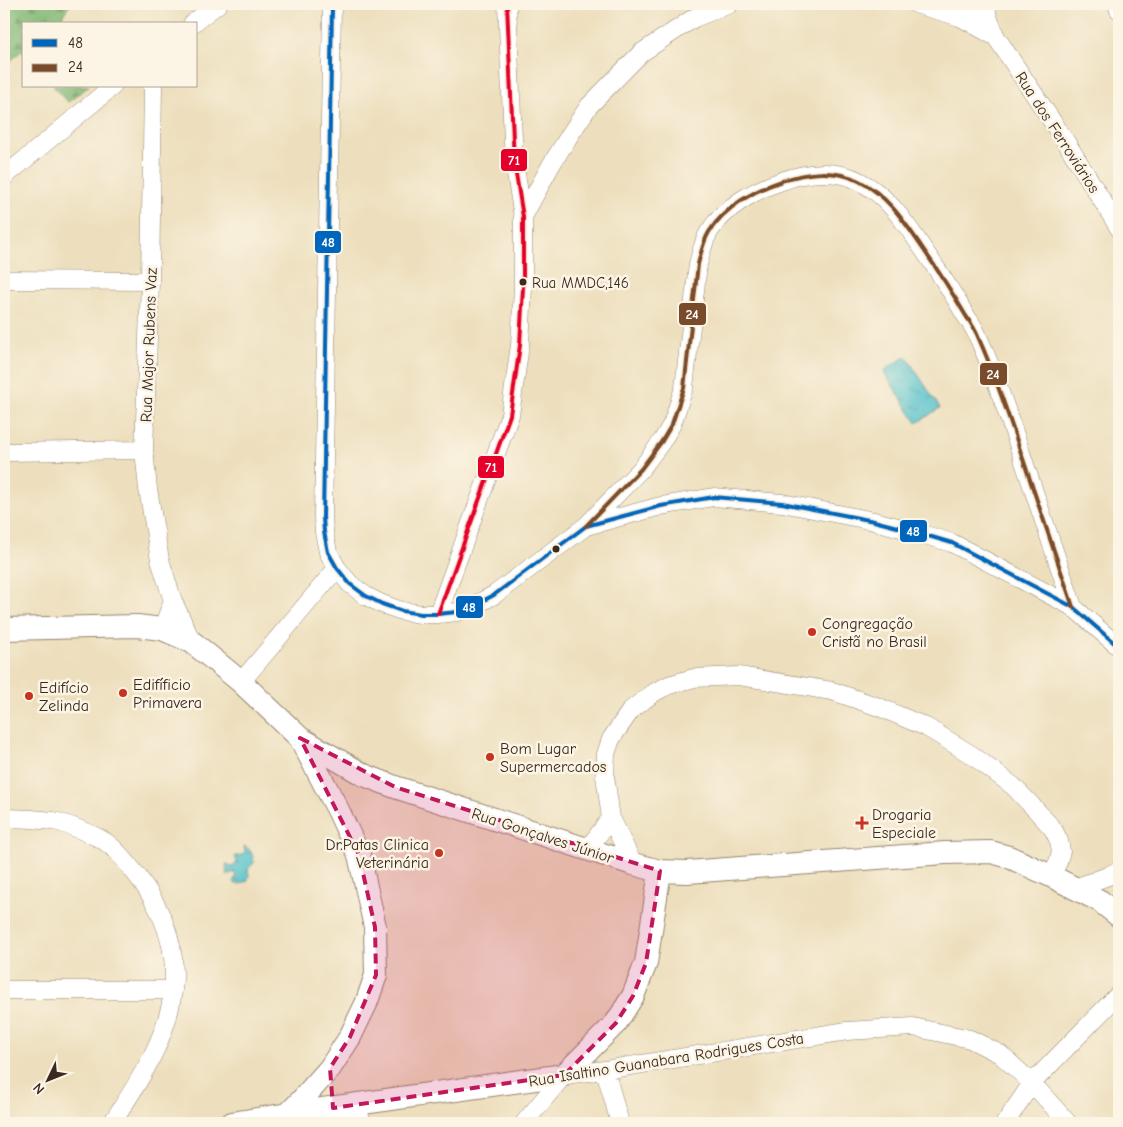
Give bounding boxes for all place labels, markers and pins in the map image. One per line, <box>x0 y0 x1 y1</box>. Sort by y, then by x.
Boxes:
place label: Rua MMDC,146 <box>532 274 629 292</box>
marker: Rua MMDC,146 <box>518 277 528 287</box>
unlabelled marker <box>551 544 561 554</box>
place label: Congregação Cristã no Brasil <box>822 615 927 651</box>
marker: Congregação Cristã no Brasil <box>806 626 818 638</box>
place label: Edifíficio Primavera <box>133 676 202 712</box>
place label: Edifício Zelinda <box>39 679 89 715</box>
marker: Edifíficio Primavera <box>117 687 129 699</box>
marker: Edifício Zelinda <box>23 690 35 702</box>
place label: Bom Lugar Supermercados <box>500 740 607 776</box>
marker: Bom Lugar Supermercados <box>484 751 496 763</box>
place label: Drogaria Especiale <box>872 806 936 842</box>
marker: Drogaria Especiale <box>856 817 868 829</box>
place label: Dr.Patas Clinica Veterinária <box>325 836 429 872</box>
marker: Dr.Patas Clinica Veterinária <box>433 847 445 859</box>

